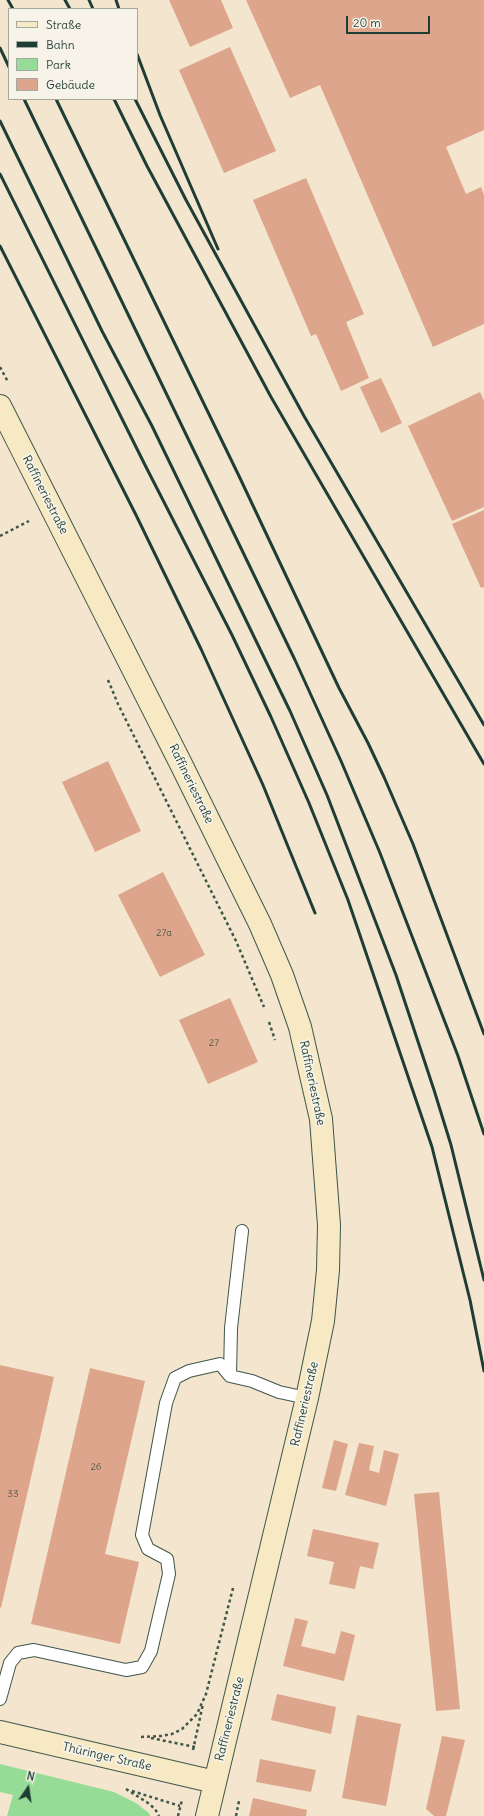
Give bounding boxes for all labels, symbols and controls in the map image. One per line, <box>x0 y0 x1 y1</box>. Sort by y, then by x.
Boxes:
legend <box>8 8 138 100</box>
scale bar <box>348 8 432 34</box>
text: 20 m <box>353 15 381 30</box>
text: Straße <box>46 17 81 32</box>
text: Bahn <box>46 37 75 52</box>
text: Park <box>46 57 71 72</box>
text: Gebäude <box>46 77 95 92</box>
street label: Raffineriestraße <box>19 453 71 537</box>
street label: Raffineriestraße <box>166 742 216 826</box>
house number: 27a <box>156 927 172 939</box>
house number: 27 <box>209 1037 219 1049</box>
street label: Raffineriestraße <box>296 1039 328 1127</box>
street label: Raffineriestraße <box>288 1360 322 1448</box>
house number: 26 <box>90 1461 102 1473</box>
house number: 33 <box>7 1488 19 1500</box>
street label: Raffineriestraße <box>213 1675 247 1763</box>
street label: Thüringer Straße <box>61 1740 153 1774</box>
north arrow <box>8 1768 48 1808</box>
text: N <box>25 1769 36 1784</box>

